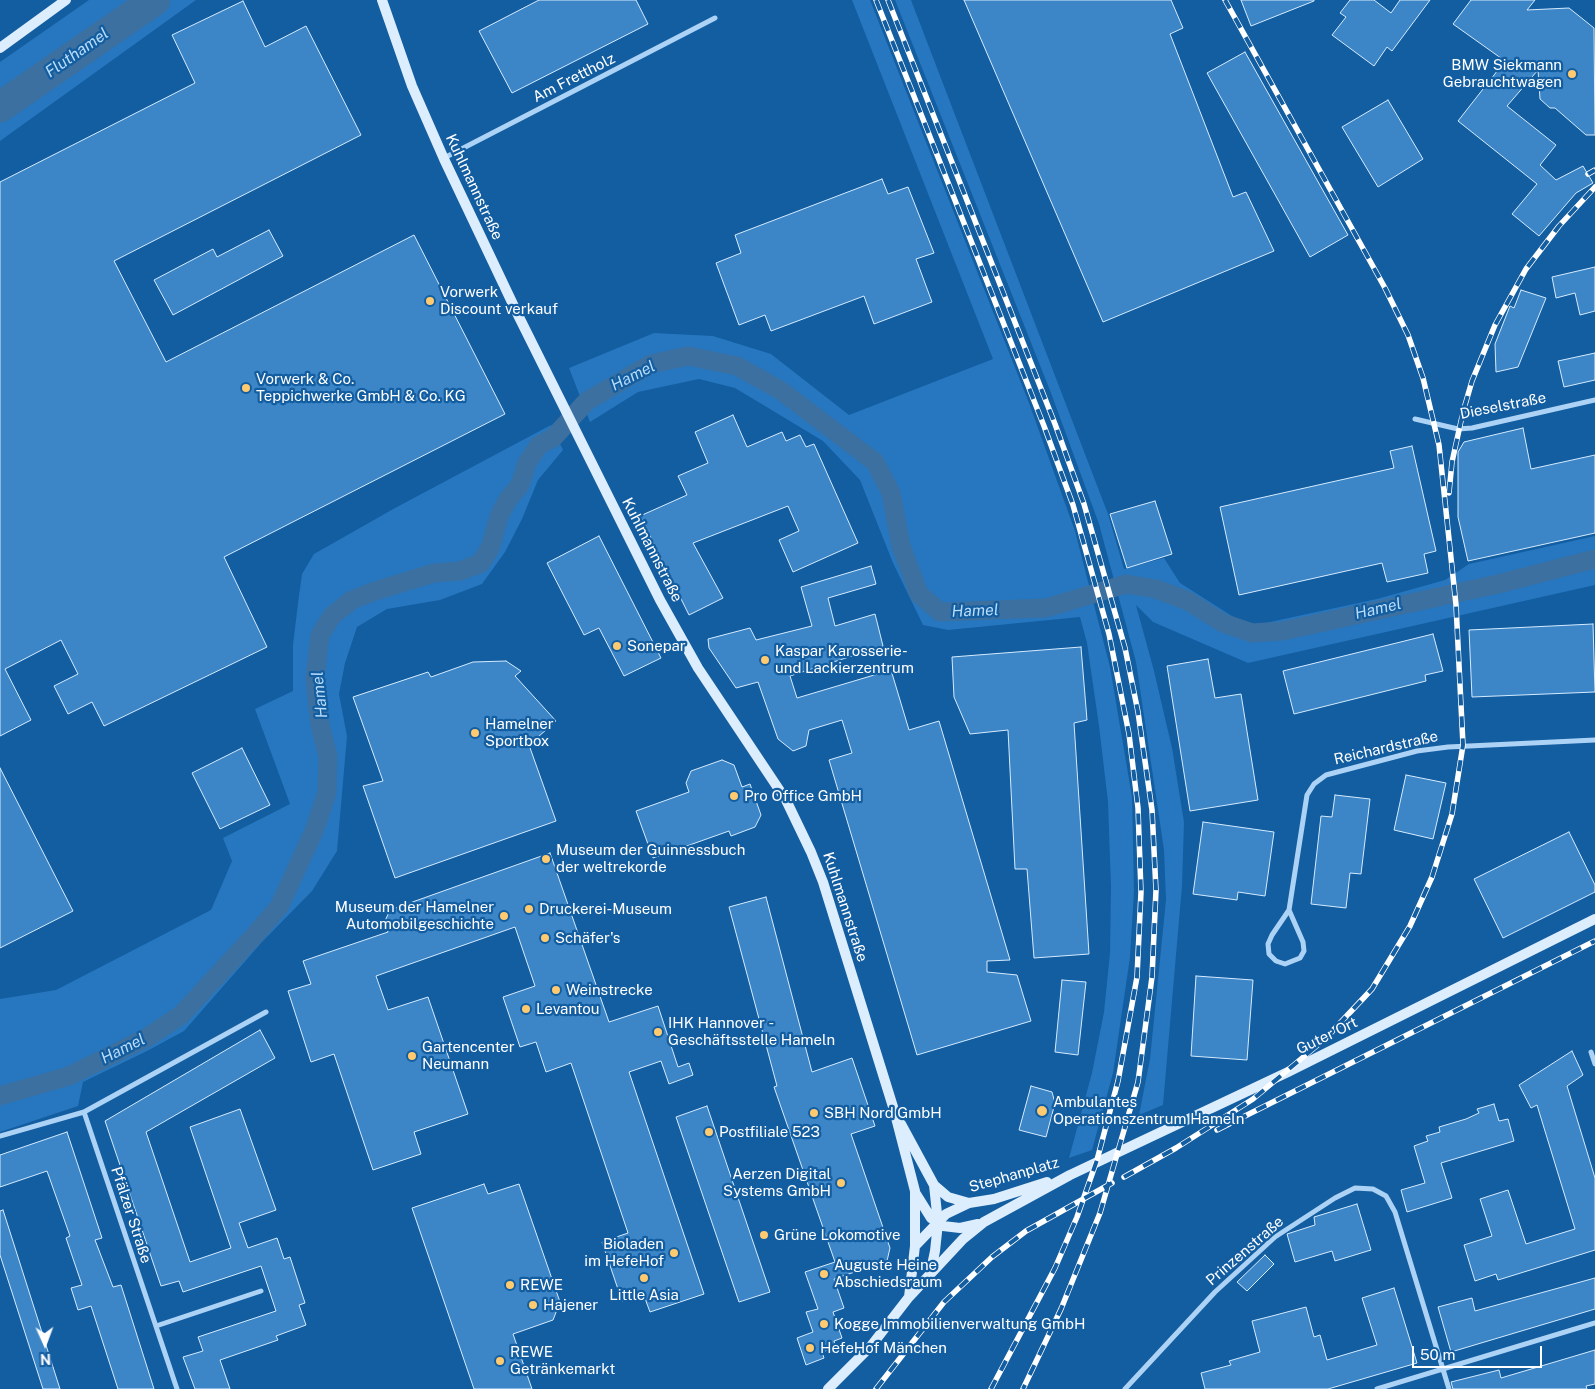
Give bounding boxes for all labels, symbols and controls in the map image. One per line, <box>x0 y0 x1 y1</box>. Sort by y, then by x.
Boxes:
water label: Fluthamel <box>42 24 112 82</box>
street label: Am Frettholz <box>530 50 618 106</box>
place label: BMW Siekmann Gebrauchtwagen <box>1443 56 1562 91</box>
marker: BMW Siekmann Gebrauchtwagen <box>1566 68 1578 80</box>
street label: Kuhlmannstraße <box>442 131 506 243</box>
place label: Vorwerk Discount verkauf <box>440 283 558 318</box>
marker: Vorwerk Discount verkauf <box>424 295 436 307</box>
water label: Hamel <box>608 357 658 395</box>
place label: Vorwerk & Co. Teppichwerke GmbH & Co. KG <box>256 370 466 405</box>
marker: Vorwerk & Co. Teppichwerke GmbH & Co. KG <box>240 382 252 394</box>
street label: Dieselstraße <box>1458 389 1548 423</box>
street label: Kuhlmannstraße <box>618 495 686 605</box>
water label: Hamel <box>1353 594 1403 624</box>
water label: Hamel <box>951 601 999 621</box>
place label: Sonepar <box>627 637 686 655</box>
marker: Sonepar <box>611 640 623 652</box>
place label: Kaspar Karosserie- und Lackierzentrum <box>775 642 914 677</box>
marker: Kaspar Karosserie- und Lackierzentrum <box>759 654 771 666</box>
water label: Hamel <box>308 671 332 719</box>
place label: Hamelner Sportbox <box>485 715 554 750</box>
marker: Hamelner Sportbox <box>469 727 481 739</box>
street label: Reichardstraße <box>1332 727 1440 769</box>
place label: Pro Office GmbH <box>744 787 862 805</box>
marker: Pro Office GmbH <box>728 790 740 802</box>
place label: Museum der Guinnessbuch der weltrekorde <box>556 841 745 876</box>
street label: Kuhlmannstraße <box>819 850 871 964</box>
marker: Museum der Guinnessbuch der weltrekorde <box>540 853 552 865</box>
place label: Museum der Hamelner Automobilgeschichte <box>335 898 494 933</box>
place label: Druckerei-Museum <box>539 900 672 918</box>
marker: Druckerei-Museum <box>523 903 535 915</box>
marker: Museum der Hamelner Automobilgeschichte <box>498 910 510 922</box>
place label: Schäfer's <box>555 929 620 947</box>
marker: Schäfer's <box>539 932 551 944</box>
place label: Weinstrecke <box>566 981 653 999</box>
marker: Weinstrecke <box>550 984 562 996</box>
place label: Levantou <box>536 1000 600 1018</box>
marker: Levantou <box>520 1003 532 1015</box>
place label: IHK Hannover - Geschäftsstelle Hameln <box>668 1014 835 1049</box>
street label: Guter Ort <box>1294 1014 1360 1058</box>
marker: IHK Hannover - Geschäftsstelle Hameln <box>652 1026 664 1038</box>
water label: Hamel <box>98 1030 148 1068</box>
place label: Gartencenter Neumann <box>422 1038 515 1073</box>
marker: Gartencenter Neumann <box>406 1050 418 1062</box>
place label: Ambulantes Operationszentrum Hameln <box>1053 1093 1244 1128</box>
place label: SBH Nord GmbH <box>824 1104 942 1122</box>
marker: Ambulantes Operationszentrum Hameln <box>1035 1104 1049 1118</box>
marker: SBH Nord GmbH <box>808 1107 820 1119</box>
place label: Postfiliale 523 <box>719 1123 820 1141</box>
marker: Postfiliale 523 <box>703 1126 715 1138</box>
street label: Stephanplatz <box>967 1154 1061 1196</box>
street label: Pfälzer Straße <box>107 1164 155 1266</box>
place label: Aerzen Digital Systems GmbH <box>723 1165 831 1200</box>
marker: Aerzen Digital Systems GmbH <box>835 1177 847 1189</box>
street label: Prinzenstraße <box>1203 1213 1287 1289</box>
place label: Grüne Lokomotive <box>774 1226 900 1244</box>
marker: Grüne Lokomotive <box>758 1229 770 1241</box>
place label: Bioladen im HefeHof <box>584 1235 664 1270</box>
marker: Bioladen im HefeHof <box>668 1247 680 1259</box>
place label: Auguste Heine Abschiedsraum <box>834 1256 942 1291</box>
marker: Auguste Heine Abschiedsraum <box>818 1268 830 1280</box>
marker: Little Asia <box>638 1272 650 1284</box>
place label: REWE <box>520 1276 563 1294</box>
marker: REWE <box>504 1279 516 1291</box>
place label: Little Asia <box>609 1286 679 1304</box>
place label: Hajener <box>543 1296 598 1314</box>
marker: Hajener <box>527 1299 539 1311</box>
place label: Kogge Immobilienverwaltung GmbH <box>834 1315 1085 1333</box>
marker: Kogge Immobilienverwaltung GmbH <box>818 1318 830 1330</box>
north arrow <box>20 1319 70 1369</box>
scale bar <box>1415 1336 1545 1368</box>
place label: HefeHof Mänchen <box>820 1339 947 1357</box>
marker: HefeHof Mänchen <box>804 1342 816 1354</box>
place label: REWE Getränkemarkt <box>510 1343 615 1378</box>
text: 50 m <box>1420 1346 1455 1363</box>
text: N <box>40 1351 51 1367</box>
marker: REWE Getränkemarkt <box>494 1355 506 1367</box>

